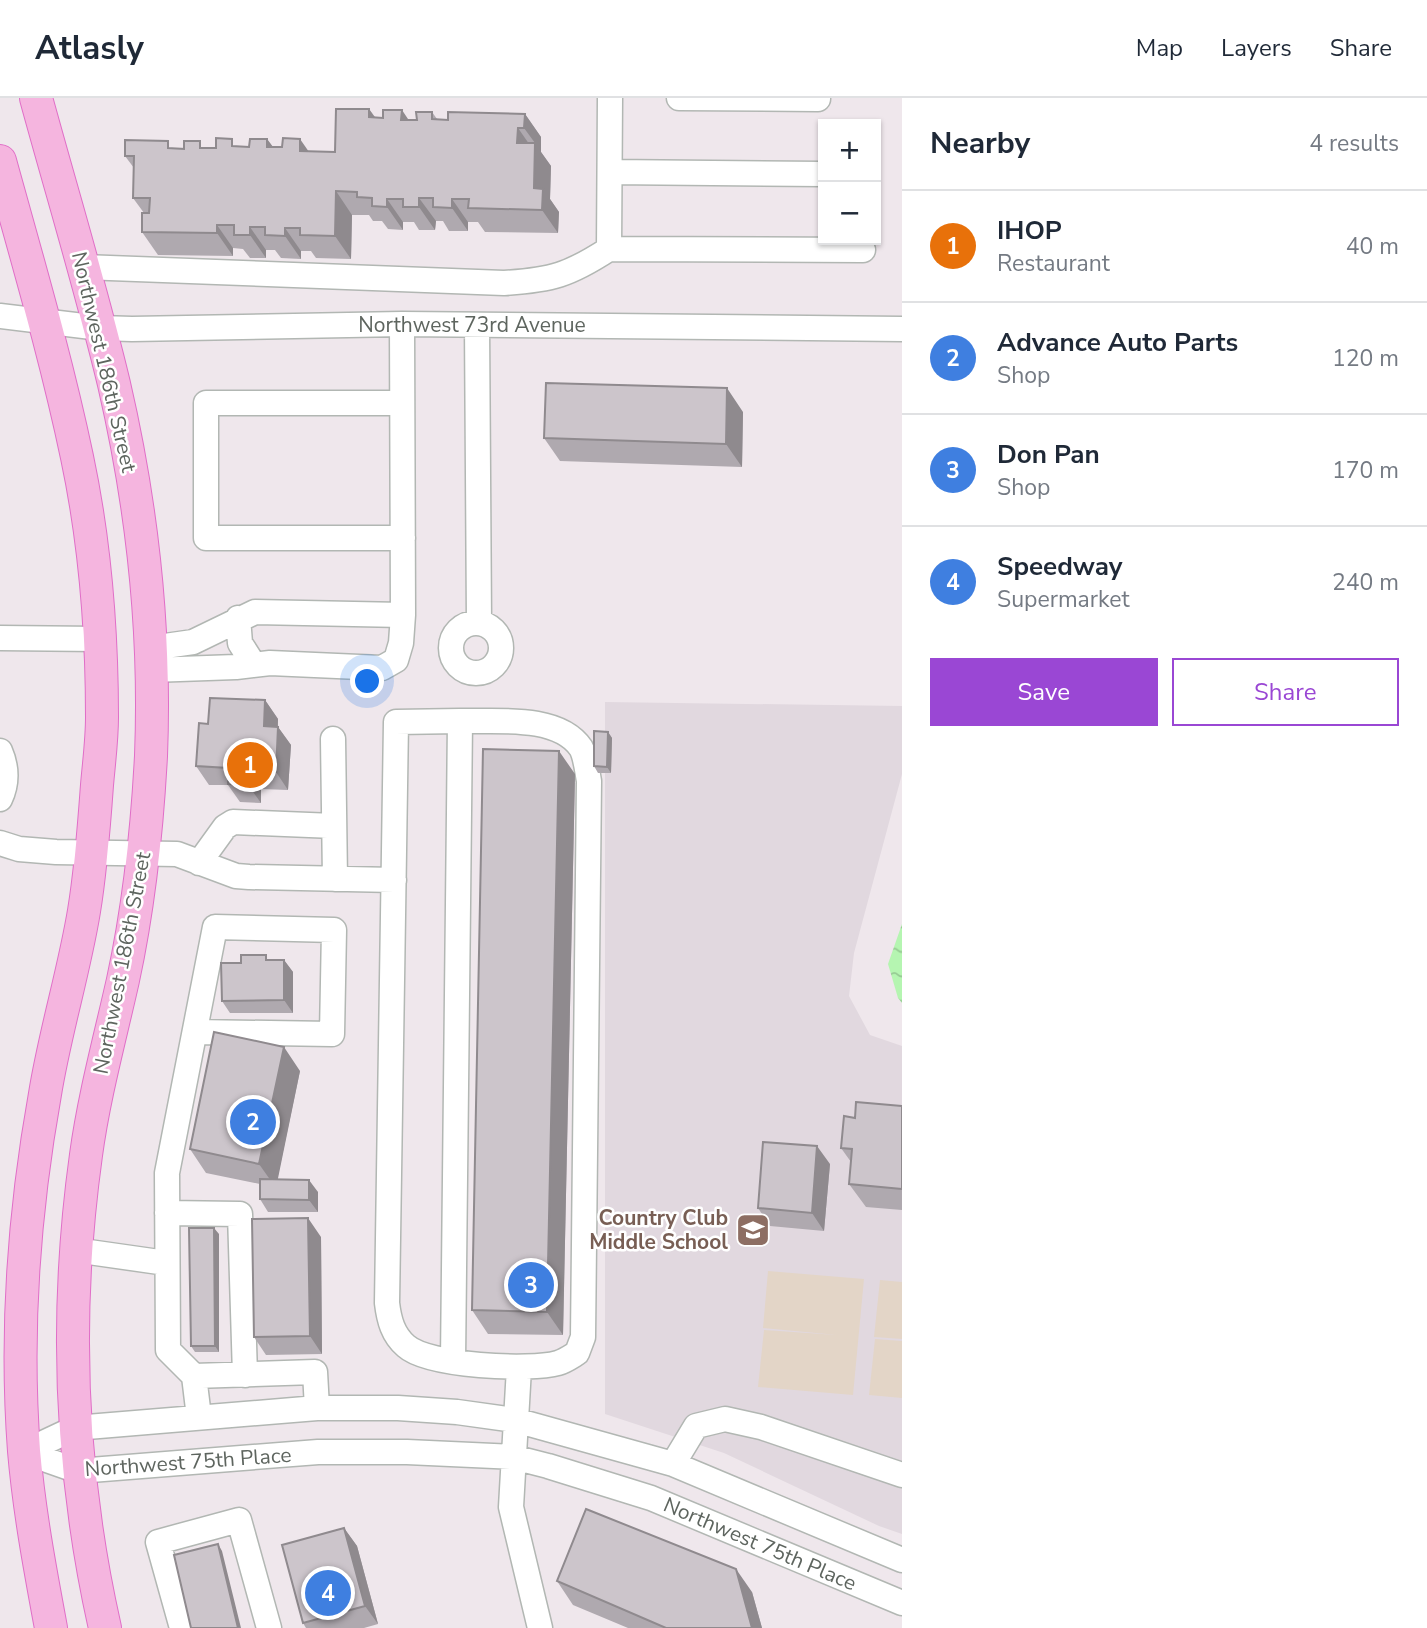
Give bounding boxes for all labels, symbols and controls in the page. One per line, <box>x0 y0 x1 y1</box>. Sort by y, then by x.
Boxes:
text: Atlasly <box>35 26 144 71</box>
text: Map <box>1136 32 1183 64</box>
text: Layers <box>1221 32 1292 64</box>
text: Share <box>1330 32 1392 64</box>
map controls <box>818 119 881 245</box>
button: + <box>818 119 881 182</box>
text: Nearby <box>930 123 1030 164</box>
text: 4 results <box>1309 128 1399 159</box>
button: − <box>818 182 881 245</box>
text: IHOP <box>997 213 1062 248</box>
text: 1 <box>946 231 960 262</box>
text: 40 m <box>1346 231 1399 262</box>
text: Restaurant <box>997 248 1110 279</box>
street label: Northwest 186th Street <box>65 249 143 476</box>
street label: Northwest 73rd Avenue <box>358 311 586 339</box>
text: Advance Auto Parts <box>997 325 1238 360</box>
text: 2 <box>946 343 960 374</box>
text: 120 m <box>1332 343 1399 374</box>
text: Shop <box>997 360 1050 391</box>
text: Don Pan <box>997 437 1100 472</box>
text: 3 <box>946 455 960 486</box>
text: 170 m <box>1332 455 1399 486</box>
text: Shop <box>997 472 1050 503</box>
text: Speedway <box>997 549 1122 584</box>
text: 4 <box>946 567 960 598</box>
text: 240 m <box>1332 567 1399 598</box>
text: Supermarket <box>997 584 1130 615</box>
button: Save <box>930 658 1158 726</box>
button: Share <box>1172 658 1399 726</box>
your location <box>350 664 384 698</box>
pin: 1 <box>227 739 273 791</box>
street label: Northwest 186th Street <box>87 849 157 1076</box>
pin: 2 <box>230 1096 276 1148</box>
place label: Country Club Middle School <box>589 1204 728 1256</box>
school or university icon: Country Club Middle School <box>734 1211 772 1249</box>
pin: 3 <box>508 1259 554 1311</box>
street label: Northwest 75th Place <box>84 1441 292 1483</box>
street label: Northwest 75th Place <box>659 1491 861 1597</box>
pin: 4 <box>305 1567 351 1619</box>

